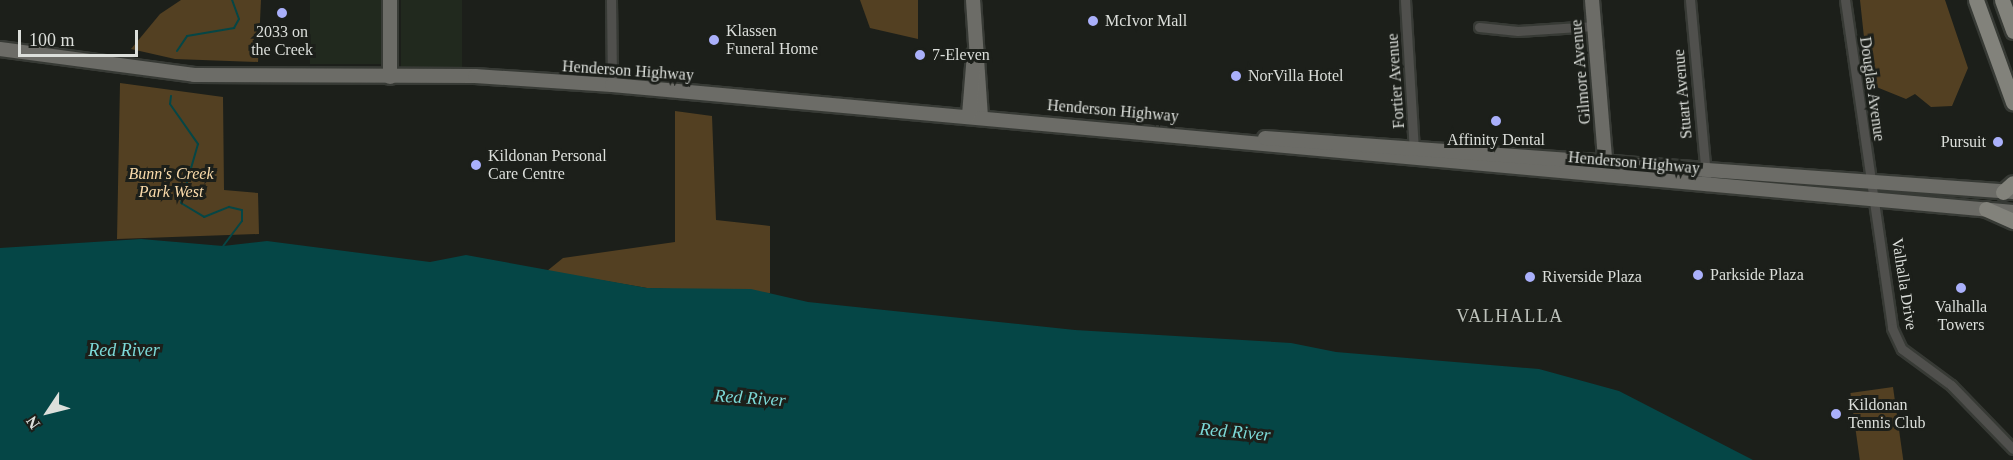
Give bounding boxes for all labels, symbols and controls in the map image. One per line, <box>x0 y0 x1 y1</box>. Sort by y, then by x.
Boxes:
marker: 2033 on the Creek <box>275 6 289 20</box>
place label: McIvor Mall <box>1105 11 1187 31</box>
marker: McIvor Mall <box>1086 14 1100 28</box>
scale bar <box>21 18 141 56</box>
street label: Gilmore Avenue <box>1567 18 1595 126</box>
place label: Klassen Funeral Home <box>726 21 818 59</box>
place label: 2033 on the Creek <box>251 22 313 60</box>
text: 100 m <box>29 30 75 50</box>
street label: Fortier Avenue <box>1383 32 1409 130</box>
marker: Klassen Funeral Home <box>707 33 721 47</box>
street label: Douglas Avenue <box>1855 35 1889 143</box>
place label: 7-Eleven <box>932 45 990 65</box>
marker: 7-Eleven <box>913 48 927 62</box>
street label: Stuart Avenue <box>1669 48 1697 140</box>
street label: Henderson Highway <box>562 57 694 85</box>
place label: NorVilla Hotel <box>1248 66 1343 86</box>
marker: NorVilla Hotel <box>1229 69 1243 83</box>
street label: Henderson Highway <box>1046 96 1180 126</box>
marker: Affinity Dental <box>1489 114 1503 128</box>
place label: Affinity Dental <box>1447 130 1545 150</box>
place label: Pursuit <box>1941 132 1986 152</box>
marker: Pursuit <box>1991 135 2005 149</box>
place label: Kildonan Personal Care Centre <box>488 146 607 184</box>
street label: Henderson Highway <box>1567 148 1701 178</box>
marker: Kildonan Personal Care Centre <box>469 158 483 172</box>
park label: Bunn's Creek Park West <box>128 164 214 202</box>
street label: Valhalla Drive <box>1887 237 1921 331</box>
place label: Parkside Plaza <box>1710 265 1804 285</box>
place label: Riverside Plaza <box>1542 267 1642 287</box>
marker: Parkside Plaza <box>1691 268 1705 282</box>
marker: Riverside Plaza <box>1523 270 1537 284</box>
marker: Valhalla Towers <box>1954 281 1968 295</box>
place label: Valhalla Towers <box>1935 297 1987 335</box>
district label: VALHALLA <box>1456 305 1564 327</box>
water label: Red River <box>88 339 160 361</box>
north arrow <box>18 382 78 442</box>
water label: Red River <box>714 385 786 411</box>
place label: Kildonan Tennis Club <box>1848 395 1926 433</box>
marker: Kildonan Tennis Club <box>1829 407 1843 421</box>
text: N <box>23 413 43 432</box>
water label: Red River <box>1198 418 1272 446</box>

